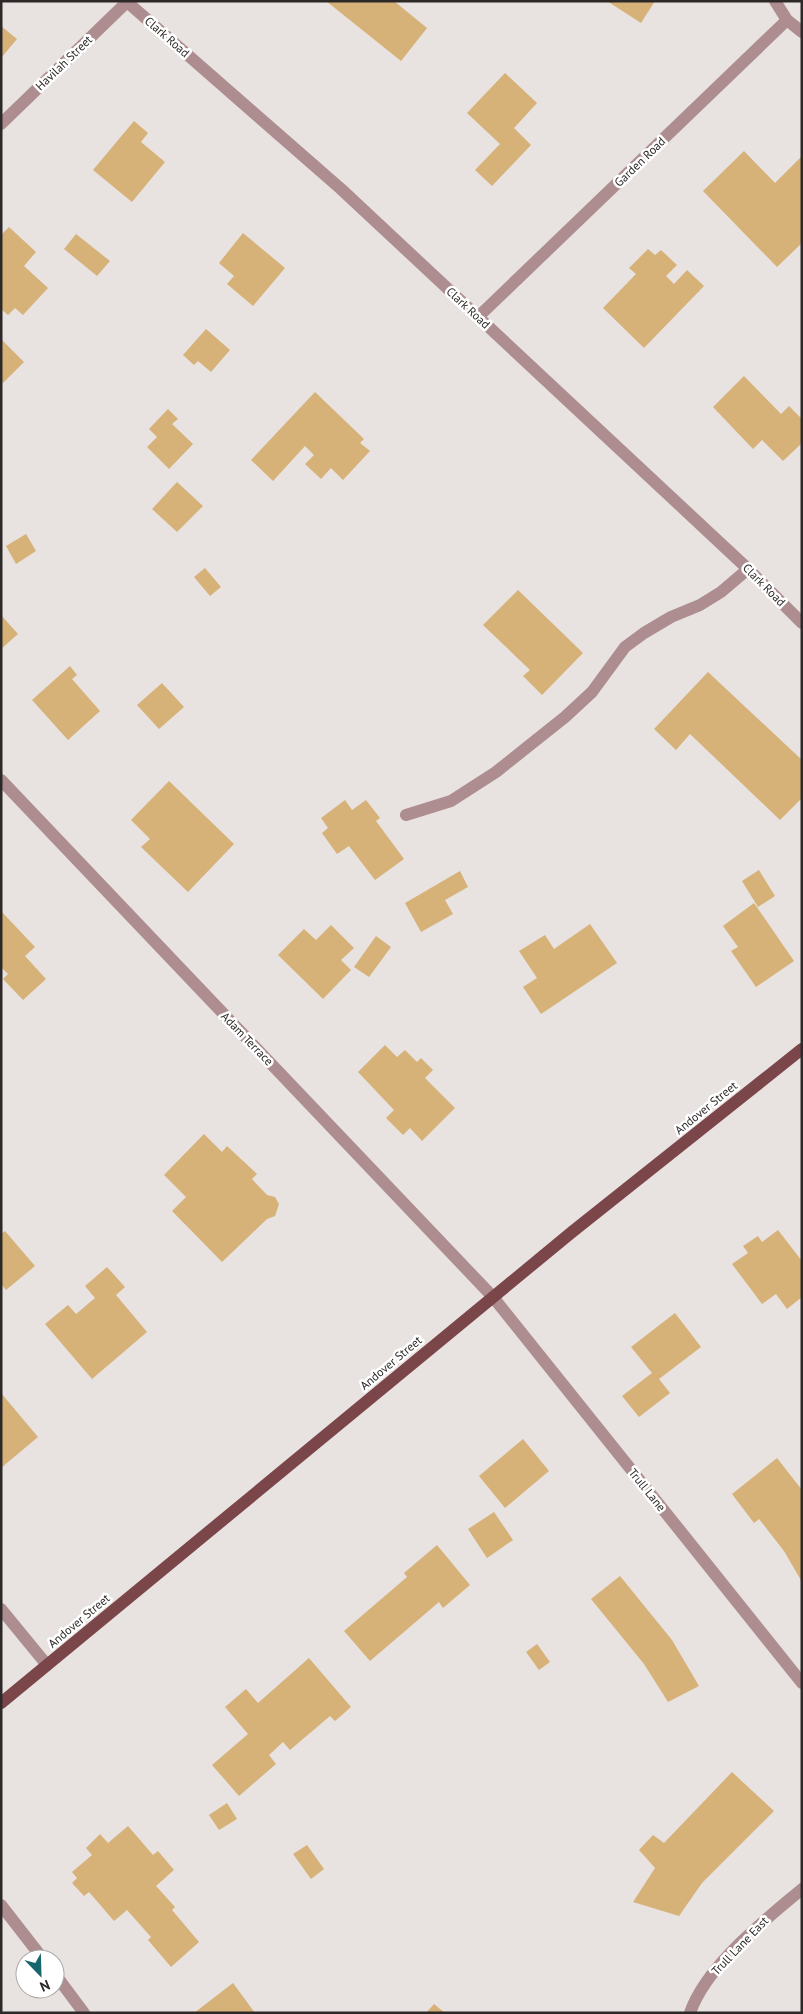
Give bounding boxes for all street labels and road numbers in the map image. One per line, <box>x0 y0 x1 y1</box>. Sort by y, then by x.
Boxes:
street label: Clark Road <box>142 13 193 60</box>
street label: Havilah Street <box>32 32 95 93</box>
street label: Garden Road <box>611 134 668 190</box>
street label: Clark Road <box>443 284 493 332</box>
street label: Clark Road <box>740 560 789 609</box>
street label: Adam Terrace <box>218 1009 277 1069</box>
street label: Andover Street <box>671 1078 740 1137</box>
street label: Andover Street <box>357 1332 425 1393</box>
street label: Trull Lane <box>626 1465 669 1514</box>
street label: Andover Street <box>45 1590 113 1651</box>
street label: Trull Lane East <box>708 1913 771 1978</box>

